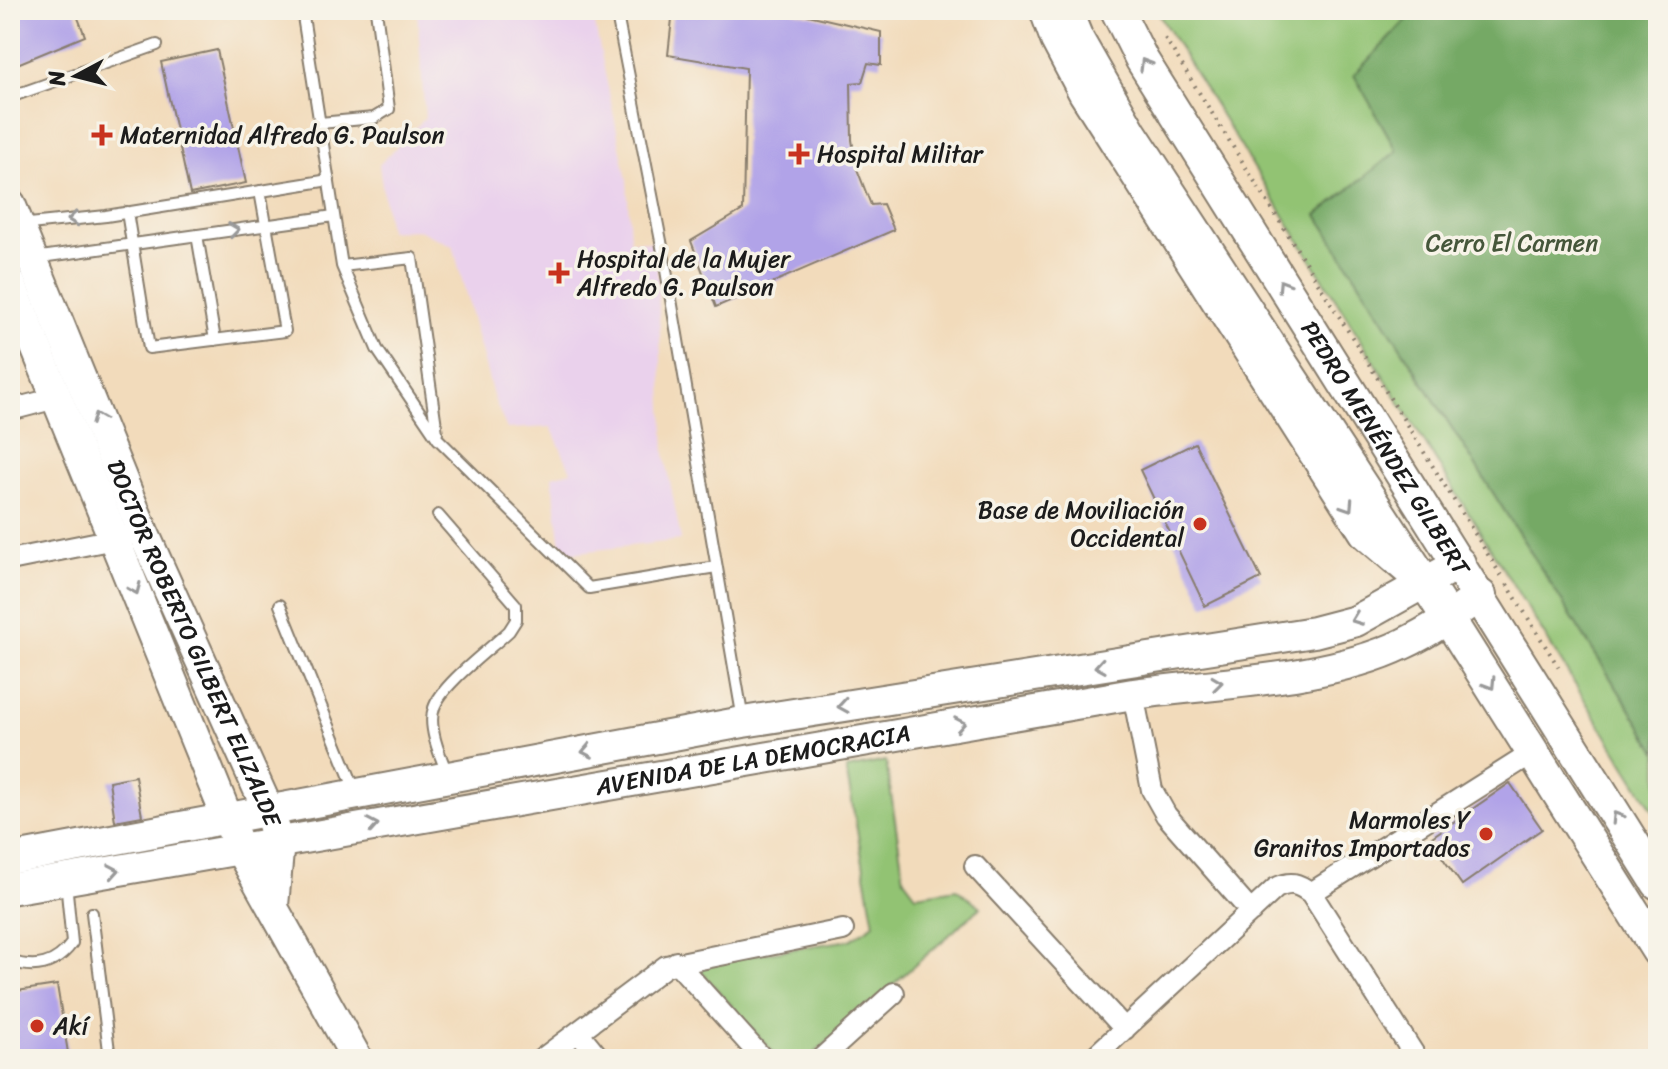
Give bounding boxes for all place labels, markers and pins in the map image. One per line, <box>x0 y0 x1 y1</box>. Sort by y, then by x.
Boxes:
place label: Maternidad Alfredo G. Paulson <box>120 114 445 156</box>
marker: Maternidad Alfredo G. Paulson <box>91 124 113 146</box>
place label: Hospital Militar <box>817 133 985 175</box>
marker: Hospital Militar <box>788 143 810 165</box>
place label: Hospital de la Mujer Alfredo G. Paulson <box>576 238 792 308</box>
marker: Hospital de la Mujer Alfredo G. Paulson <box>548 262 570 284</box>
place label: Base de Moviliación Occidental <box>978 489 1185 559</box>
marker: Base de Moviliación Occidental <box>1191 515 1209 533</box>
place label: Marmoles Y Granitos Importados <box>1254 799 1472 869</box>
marker: Marmoles Y Granitos Importados <box>1477 825 1495 843</box>
place label: Akí <box>52 1005 91 1047</box>
marker: Akí <box>28 1017 46 1035</box>

